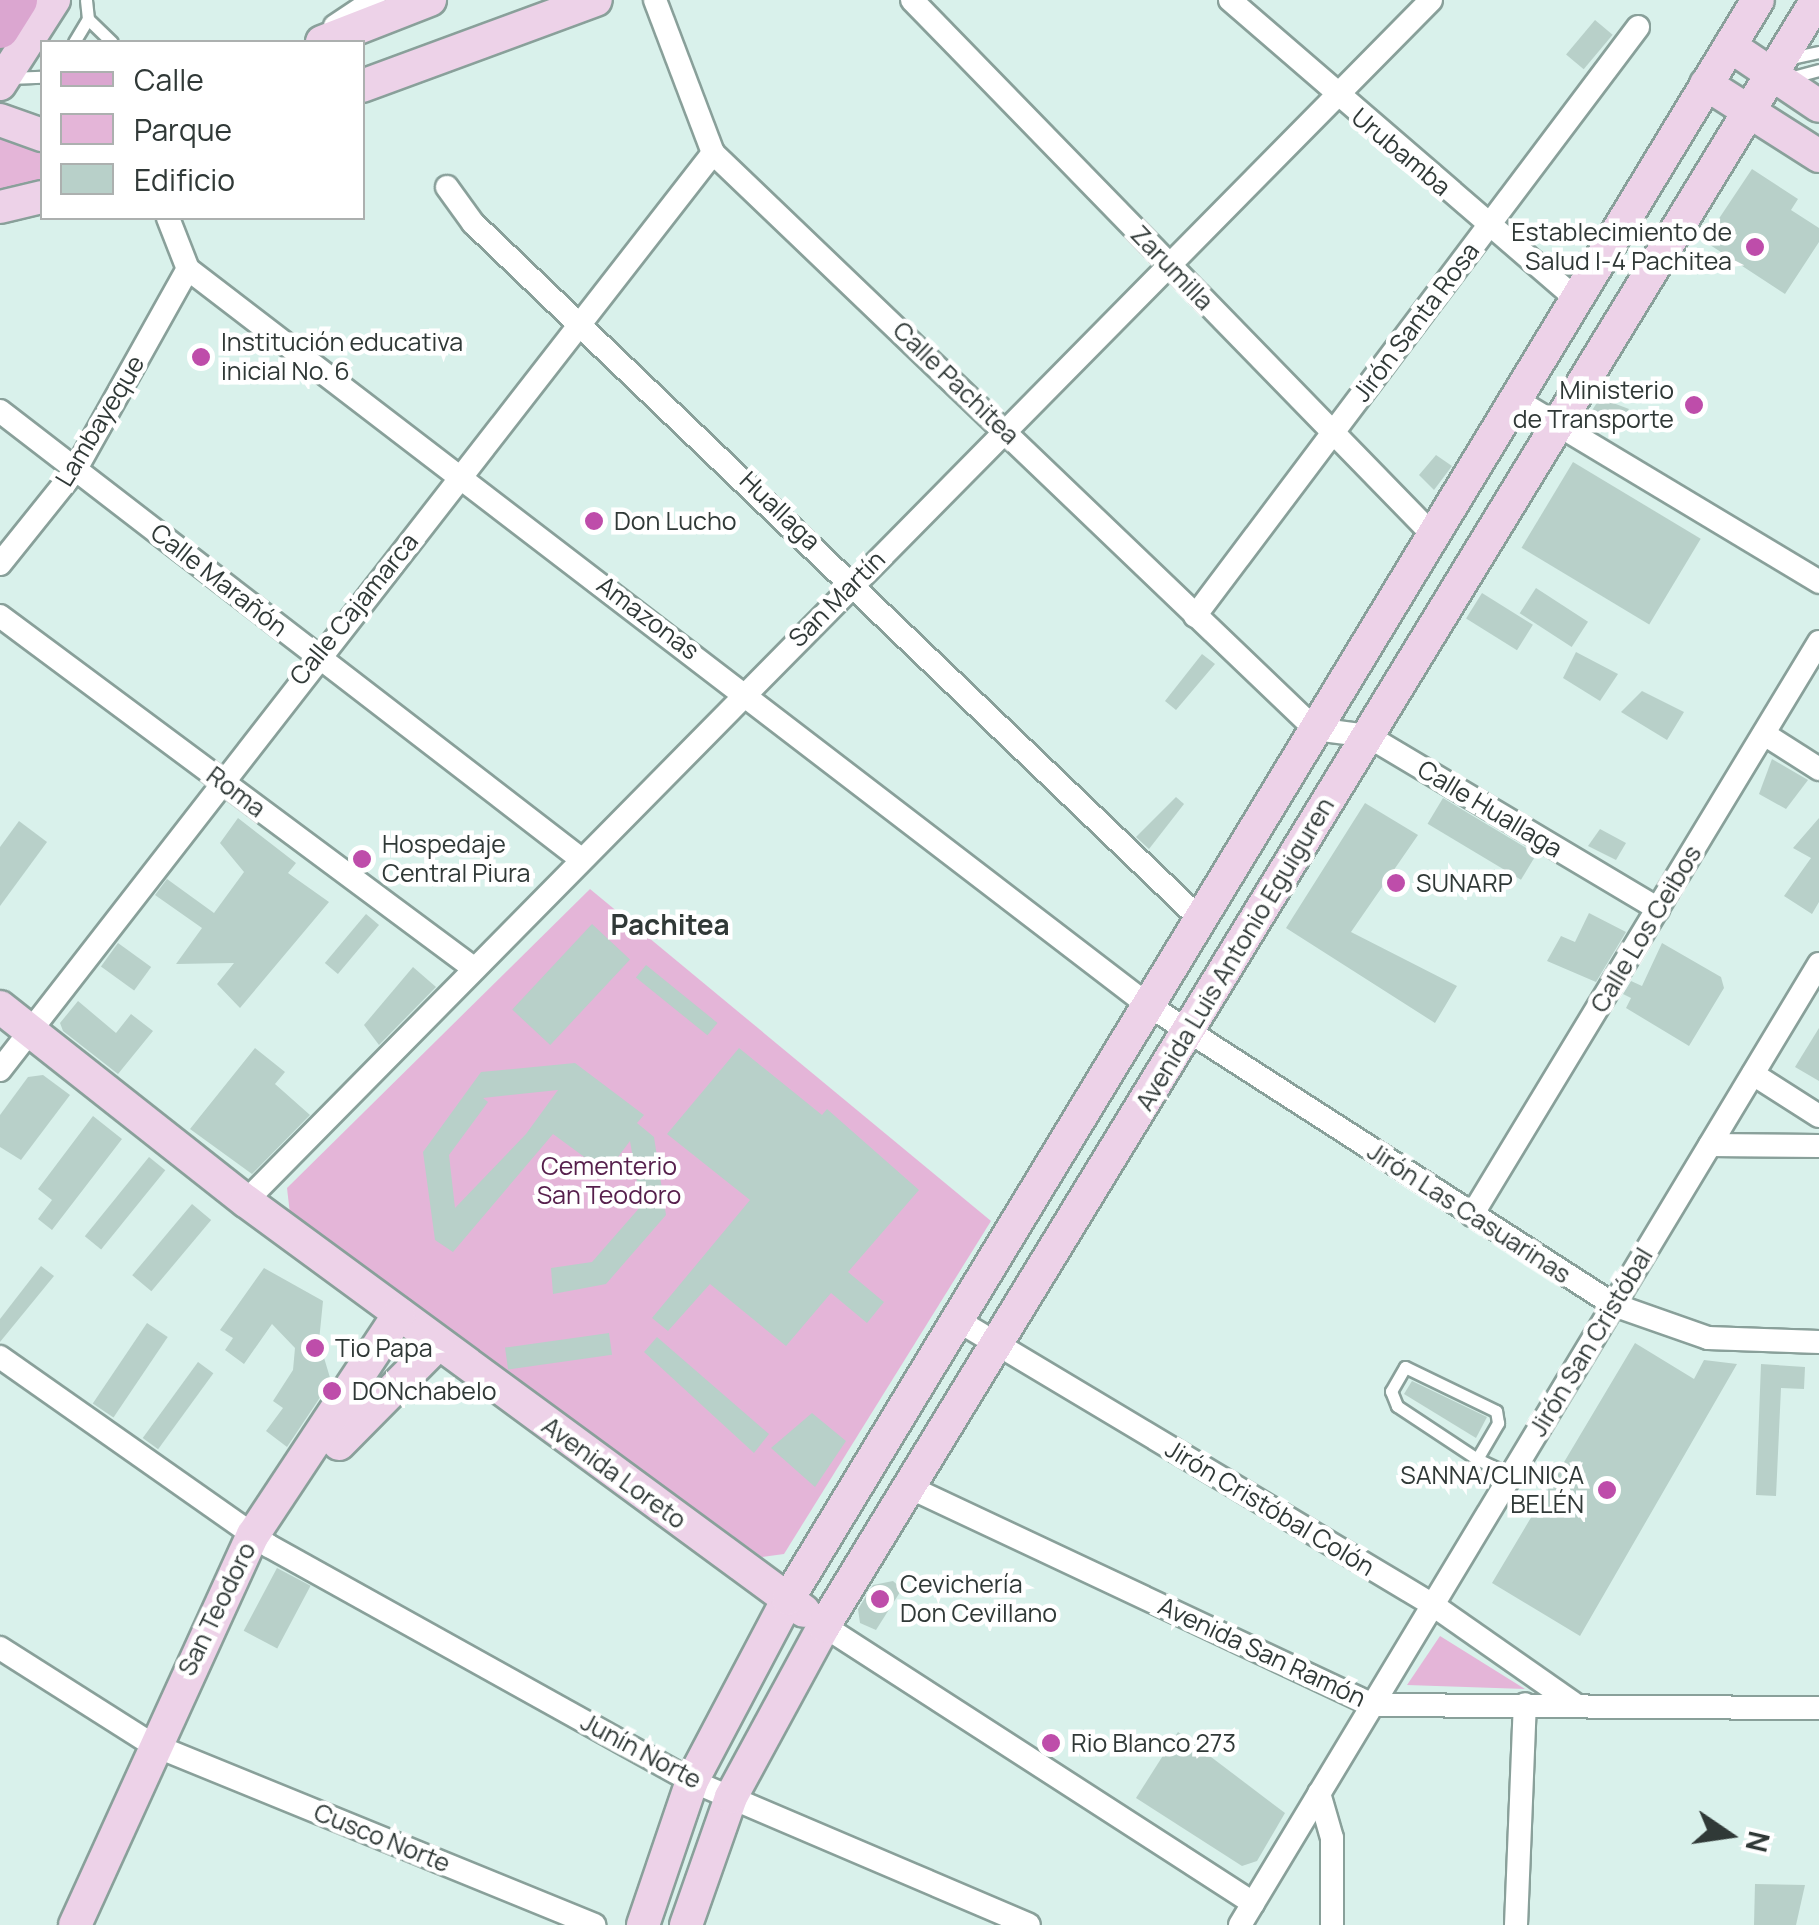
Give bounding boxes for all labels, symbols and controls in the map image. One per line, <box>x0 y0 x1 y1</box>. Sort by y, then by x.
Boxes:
legend <box>40 40 365 220</box>
text: Calle <box>134 59 204 100</box>
street label: Urubamba <box>1345 102 1457 202</box>
text: Parque <box>134 109 232 150</box>
text: Edificio <box>134 159 235 200</box>
place label: Establecimiento de Salud I-4 Pachitea <box>1511 218 1732 277</box>
street label: Zarumilla <box>1124 220 1220 316</box>
marker: Establecimiento de Salud I-4 Pachitea <box>1742 234 1768 260</box>
street label: Jirón Santa Rosa <box>1346 237 1486 407</box>
street label: Calle Pachitea <box>887 315 1025 451</box>
place label: Institución educativa inicial No. 6 <box>221 328 463 387</box>
marker: Institución educativa inicial No. 6 <box>190 346 212 368</box>
street label: Lambayeque <box>49 350 151 492</box>
place label: Ministerio de Transporte <box>1513 376 1674 435</box>
marker: Ministerio de Transporte <box>1683 394 1705 416</box>
street label: Huallaga <box>734 465 826 557</box>
place label: Don Lucho <box>614 506 737 536</box>
marker: Don Lucho <box>583 510 605 532</box>
street label: Calle Marañón <box>145 517 293 643</box>
street label: Calle Cajamarca <box>284 527 424 691</box>
street label: San Martín <box>783 545 891 653</box>
street label: Amazonas <box>591 570 705 666</box>
street label: Calle Huallaga <box>1412 754 1568 864</box>
street label: Roma <box>201 760 271 824</box>
street label: Avenida Luis Antonio Eguiguren <box>1129 792 1341 1116</box>
place label: Hospedaje Central Piura <box>382 830 530 889</box>
street label: Calle Los Ceibos <box>1584 840 1708 1018</box>
marker: Hospedaje Central Piura <box>351 848 373 870</box>
place label: SUNARP <box>1416 868 1513 898</box>
marker: SUNARP <box>1385 872 1407 894</box>
district label: Pachitea <box>610 907 730 941</box>
street label: Jirón Las Casuarinas <box>1362 1136 1576 1290</box>
park label: Cementerio San Teodoro <box>537 1152 681 1211</box>
street label: Jirón San Cristóbal <box>1523 1242 1659 1442</box>
place label: Tio Papa <box>335 1333 433 1363</box>
marker: Tio Papa <box>304 1337 326 1359</box>
place label: DONchabelo <box>352 1376 497 1406</box>
marker: DONchabelo <box>321 1380 343 1402</box>
street label: Avenida Loreto <box>536 1411 692 1535</box>
street label: Jirón Cristóbal Colón <box>1160 1434 1380 1582</box>
place label: SANNA/CLINICA BELÉN <box>1400 1461 1584 1520</box>
marker: SANNA/CLINICA BELÉN <box>1594 1477 1620 1503</box>
street label: San Teodoro <box>172 1537 262 1681</box>
place label: Cevichería Don Cevillano <box>900 1570 1057 1629</box>
marker: Cevichería Don Cevillano <box>869 1588 891 1610</box>
street label: Avenida San Ramón <box>1154 1591 1370 1713</box>
street label: Junín Norte <box>576 1707 706 1795</box>
place label: Rio Blanco 273 <box>1071 1728 1236 1758</box>
marker: Rio Blanco 273 <box>1040 1732 1062 1754</box>
north arrow <box>1679 1785 1779 1885</box>
street label: Cusco Norte <box>310 1797 454 1879</box>
text: N <box>1737 1828 1779 1856</box>

